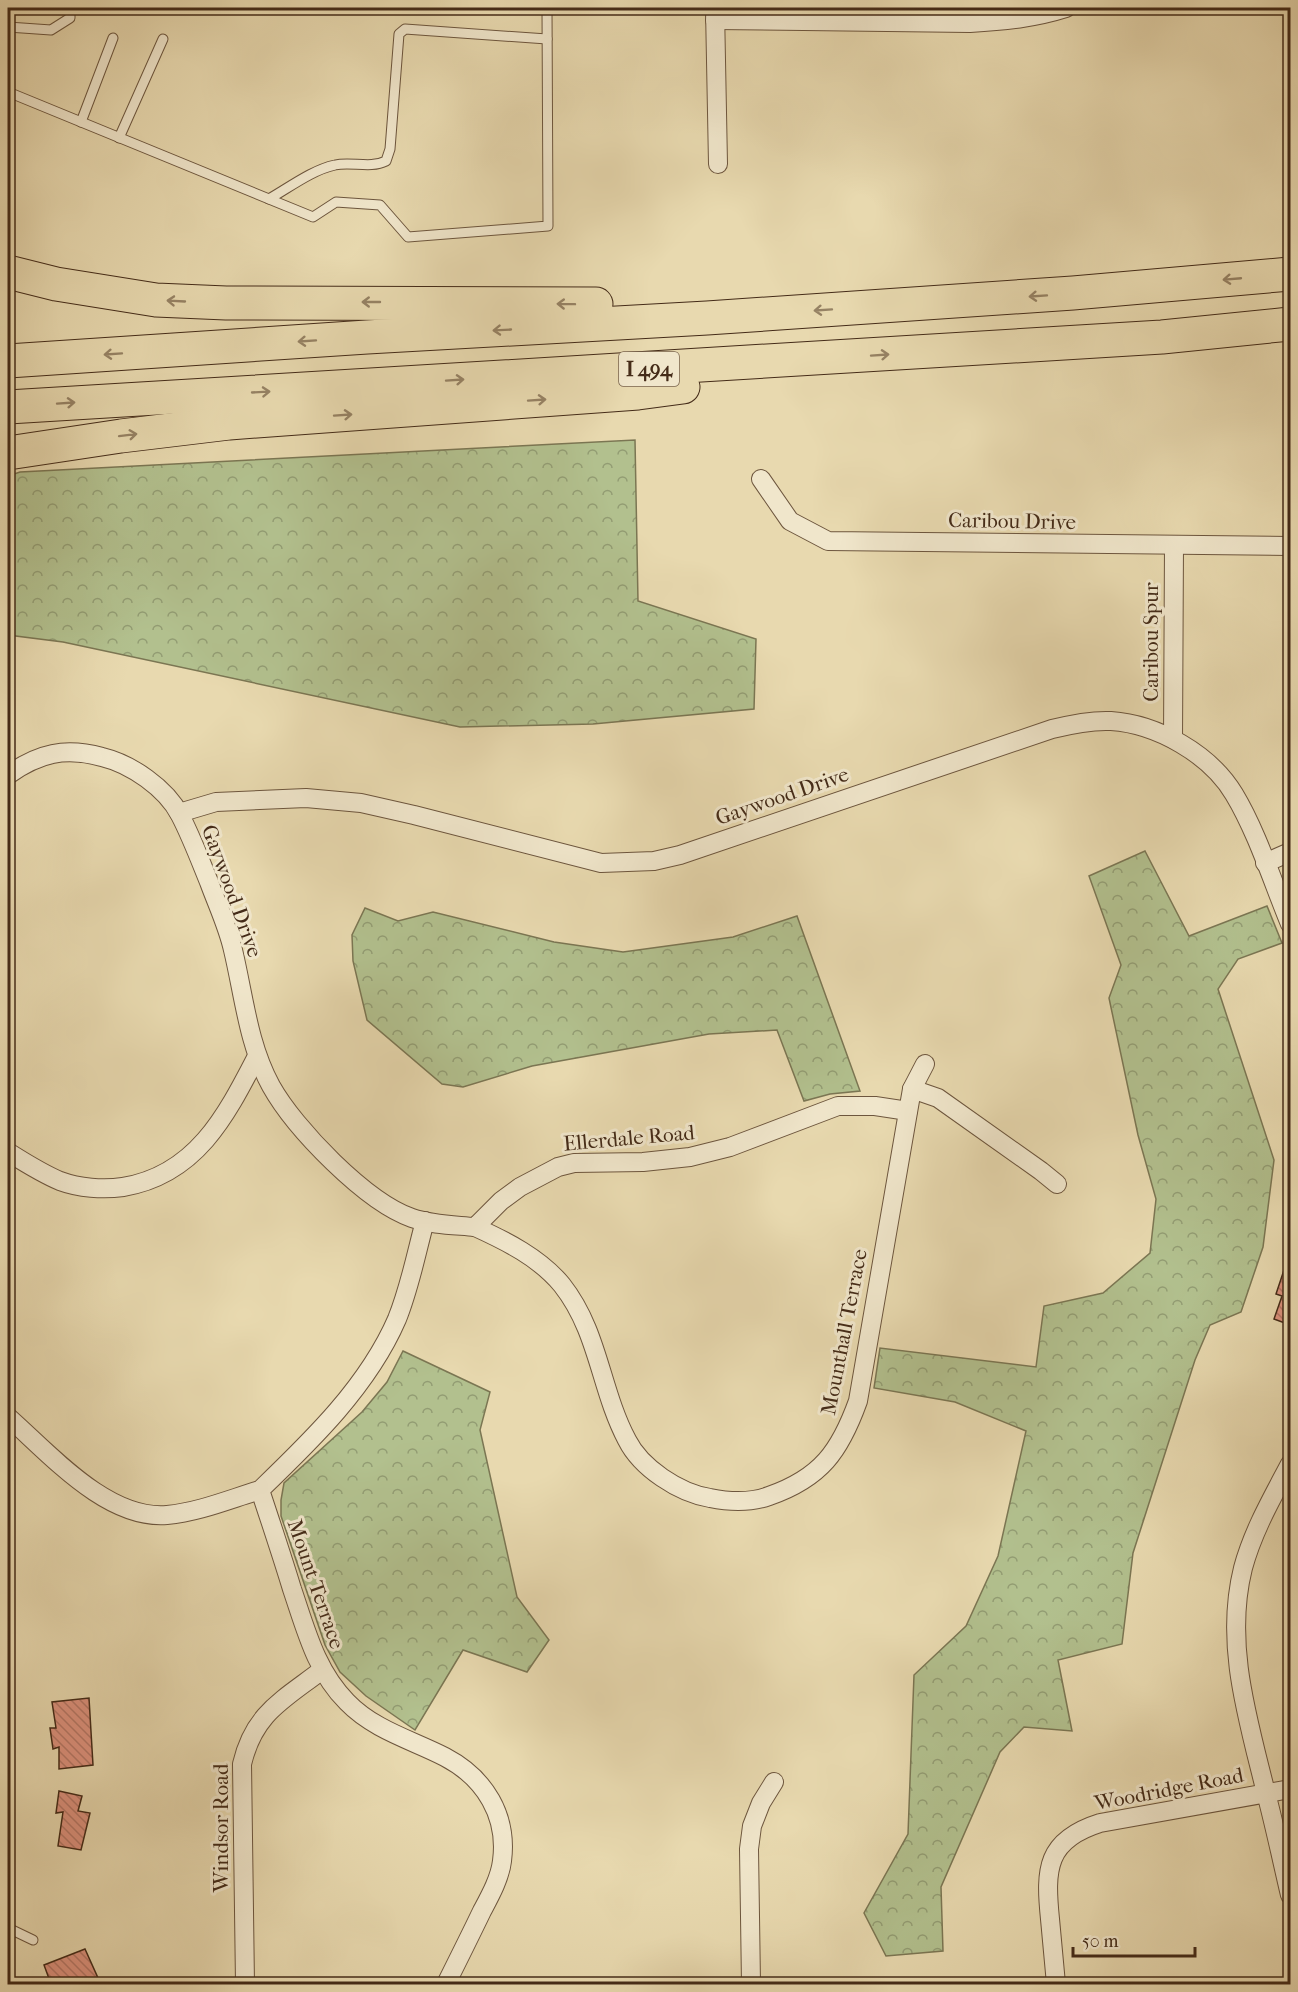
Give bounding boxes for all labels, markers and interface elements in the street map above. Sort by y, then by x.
one-way arrow [1223,274,1243,285]
one-way arrow [1029,290,1048,301]
one-way arrow [166,295,186,306]
one-way arrow [361,297,381,308]
one-way arrow [556,298,576,310]
one-way arrow [813,305,833,316]
one-way arrow [492,324,512,335]
one-way arrow [298,336,318,347]
one-way arrow [103,349,123,360]
one-way arrow [870,350,890,361]
road number: I 494 [619,352,679,386]
one-way arrow [445,375,465,386]
one-way arrow [250,386,270,397]
one-way arrow [527,394,547,405]
one-way arrow [55,397,75,408]
one-way arrow [332,409,352,420]
one-way arrow [117,429,137,440]
street label: Caribou Drive [948,508,1076,534]
street label: Caribou Spur [1139,582,1163,702]
street label: Gaywood Drive [712,762,852,830]
street label: Gaywood Drive [197,821,267,961]
street label: Ellerdale Road [562,1120,696,1156]
street label: Mounthall Terrace [816,1247,872,1417]
street label: Mount Terrace [283,1516,349,1652]
street label: Windsor Road [209,1763,233,1893]
street label: Woodridge Road [1092,1763,1246,1815]
scale bar [1073,1920,1194,1958]
text: 50 m [1082,1931,1119,1952]

